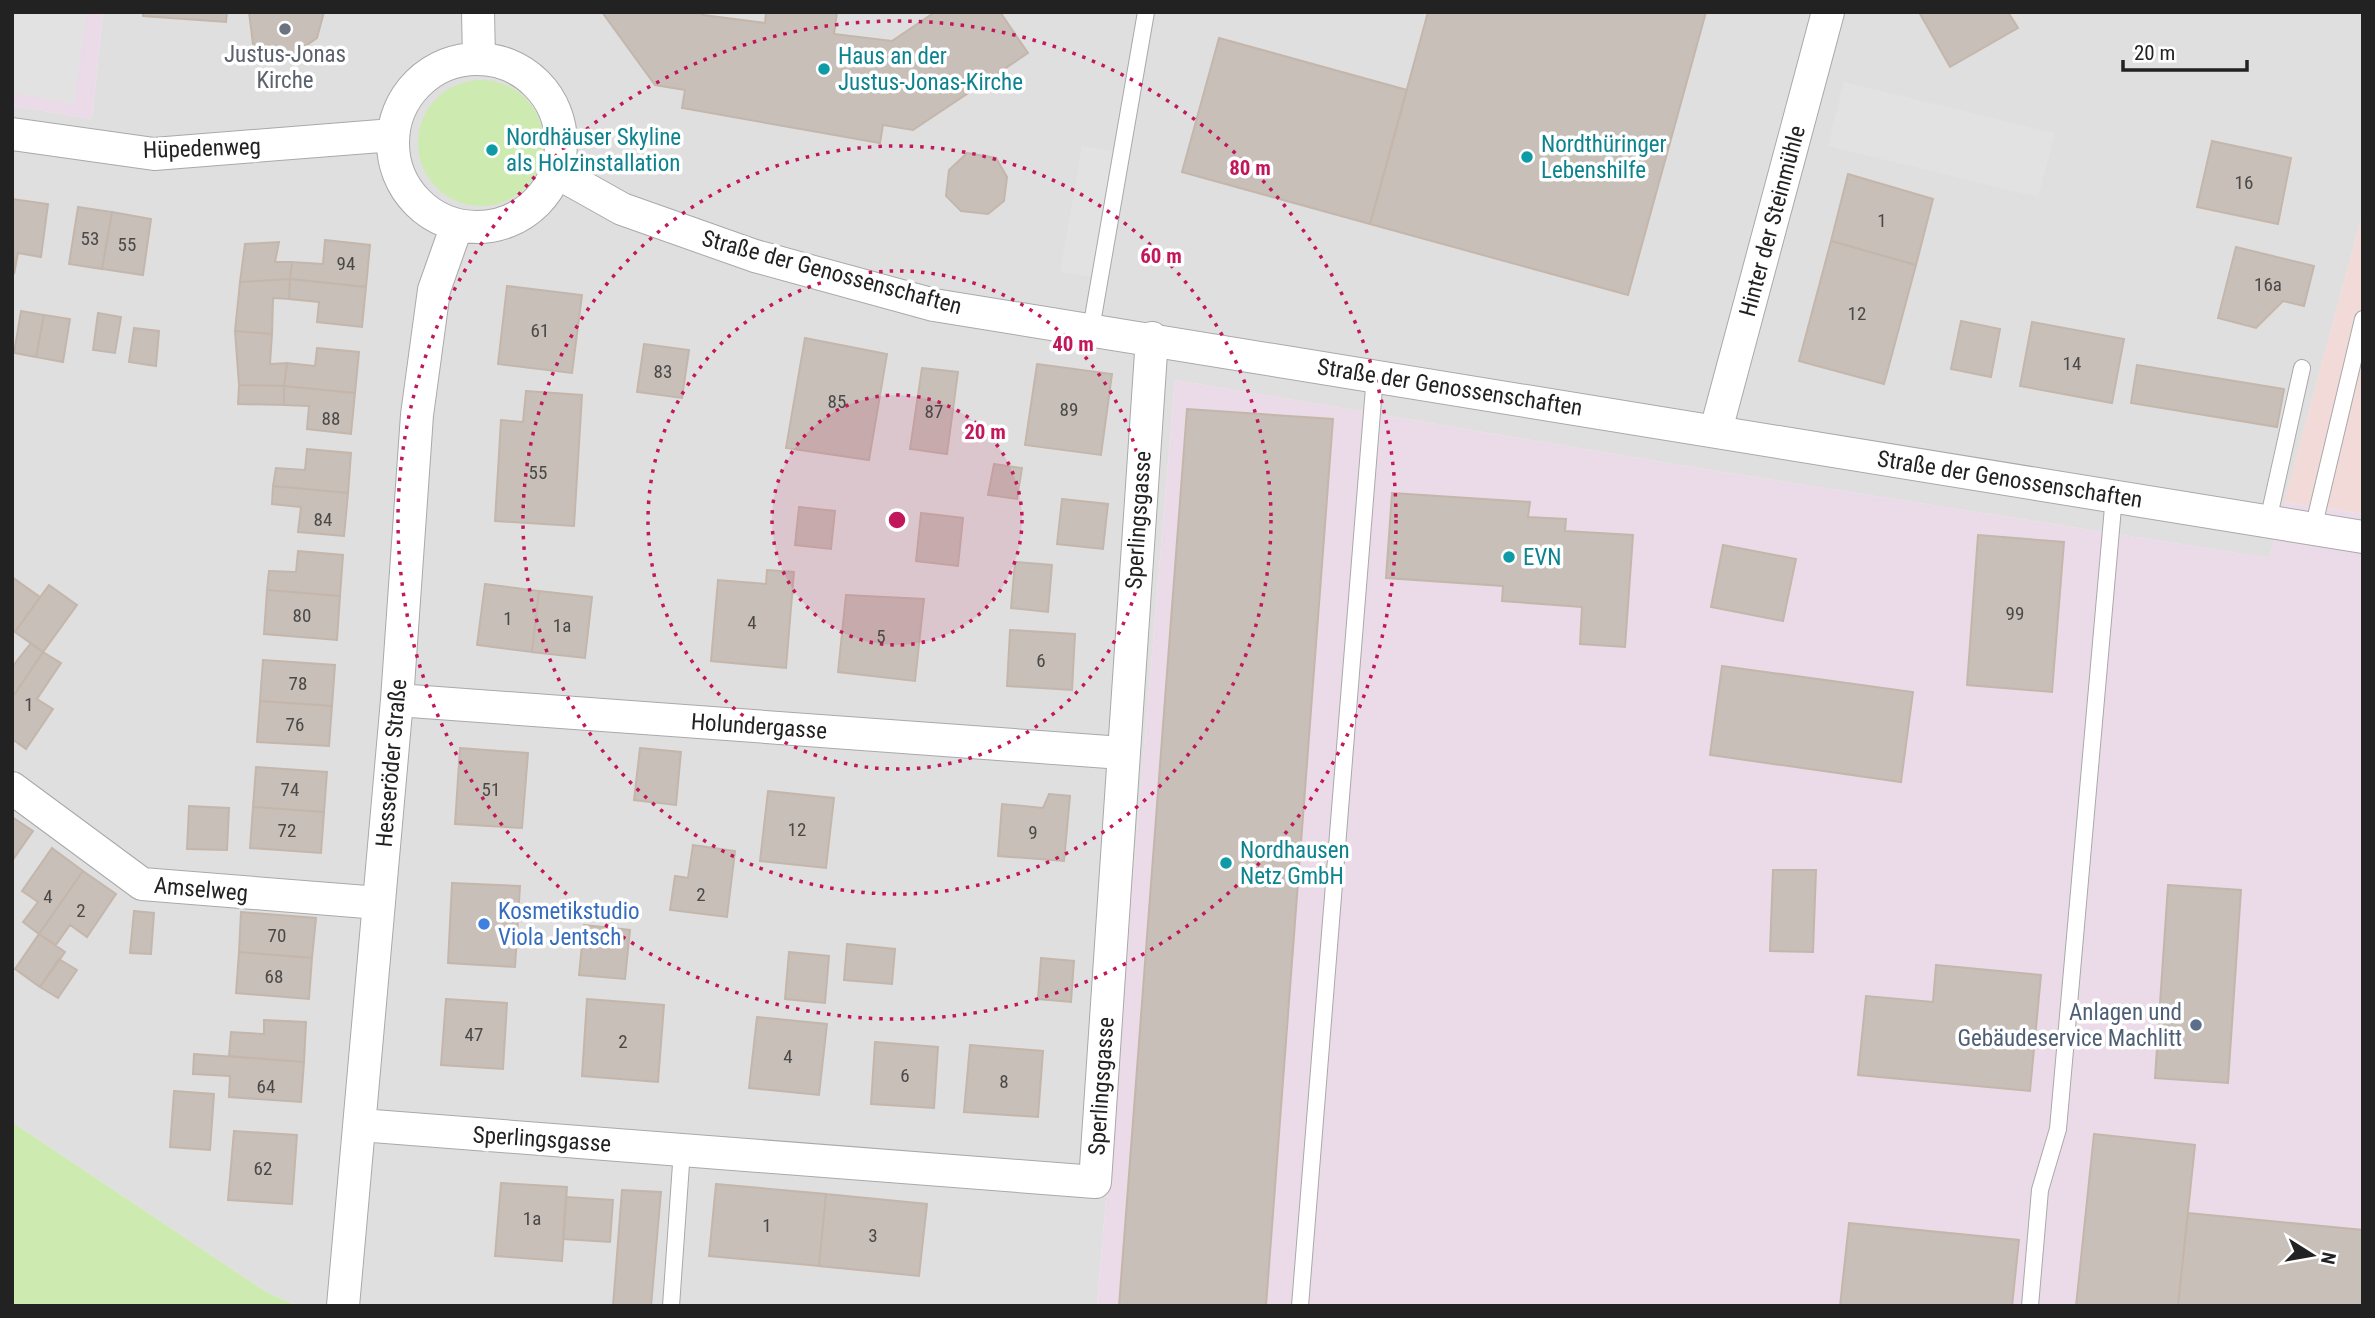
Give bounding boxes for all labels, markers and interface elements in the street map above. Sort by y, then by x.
marker: Justus-Jonas Kirche [277,21,293,37]
scale bar [2123,28,2247,72]
place label: Justus-Jonas Kirche [224,41,346,94]
text: 20 m [2134,41,2175,65]
place label: Haus an der Justus-Jonas-Kirche [838,43,1023,96]
marker: Haus an der Justus-Jonas-Kirche [816,61,832,77]
street label: Hinter der Steinmühle [1734,123,1811,320]
place label: Nordhäuser Skyline als Holzinstallation [506,124,681,177]
place label: Nordthüringer Lebenshilfe [1541,131,1667,184]
street label: Hüpedenweg [143,133,261,164]
marker: Nordhäuser Skyline als Holzinstallation [484,142,500,158]
marker: Nordthüringer Lebenshilfe [1519,149,1535,165]
text: 80 m [1229,156,1271,180]
house number: 16 [2235,171,2253,194]
house number: 1 [1877,209,1887,232]
street label: Straße der Genossenschaften [699,225,965,320]
house number: 53 [81,227,99,250]
house number: 55 [118,233,136,256]
text: 60 m [1140,244,1182,268]
house number: 94 [337,252,355,275]
house number: 16a [2254,273,2282,296]
house number: 12 [1848,302,1866,325]
house number: 61 [531,319,549,342]
text: 40 m [1052,332,1094,356]
house number: 14 [2063,352,2081,375]
street label: Straße der Genossenschaften [1315,353,1584,422]
house number: 83 [654,360,672,383]
house number: 85 [828,390,846,413]
house number: 89 [1060,398,1078,421]
house number: 87 [925,400,943,423]
house number: 88 [322,407,340,430]
text: 20 m [964,420,1006,444]
street label: Straße der Genossenschaften [1875,445,2144,514]
street label: Sperlingsgasse [1120,450,1157,590]
house number: 55 [529,461,547,484]
house number: 84 [314,508,332,531]
centre of rings [885,508,909,532]
place label: EVN [1523,544,1562,571]
marker: EVN [1501,549,1517,565]
house number: 99 [2006,602,2024,625]
house number: 80 [293,604,311,627]
house number: 1 [503,607,513,630]
house number: 4 [747,611,757,634]
house number: 1a [553,614,571,637]
house number: 5 [876,625,886,648]
house number: 6 [1036,649,1046,672]
house number: 78 [289,672,307,695]
street label: Hesseröder Straße [371,678,412,848]
house number: 1 [24,693,34,716]
street label: Holundergasse [690,708,828,745]
house number: 76 [286,713,304,736]
house number: 74 [281,778,299,801]
house number: 51 [482,778,500,801]
house number: 12 [788,818,806,841]
house number: 72 [278,819,296,842]
house number: 9 [1028,821,1038,844]
place label: Nordhausen Netz GmbH [1240,837,1350,890]
marker: Nordhausen Netz GmbH [1218,855,1234,871]
street label: Amselweg [153,872,249,907]
house number: 2 [696,883,706,906]
house number: 4 [43,885,53,908]
place label: Kosmetikstudio Viola Jentsch [498,898,639,951]
house number: 2 [76,899,86,922]
marker: Kosmetikstudio Viola Jentsch [476,916,492,932]
house number: 70 [268,924,286,947]
house number: 68 [265,965,283,988]
place label: Anlagen und Gebäudeservice Machlitt [1957,999,2182,1052]
street label: Sperlingsgasse [1083,1016,1120,1156]
marker: Anlagen und Gebäudeservice Machlitt [2188,1017,2204,1033]
house number: 47 [465,1023,483,1046]
house number: 2 [618,1030,628,1053]
house number: 4 [783,1045,793,1068]
house number: 6 [900,1064,910,1087]
house number: 8 [999,1070,1009,1093]
house number: 64 [257,1075,275,1098]
street label: Sperlingsgasse [472,1121,612,1158]
house number: 62 [254,1157,272,1180]
house number: 1a [523,1207,541,1230]
house number: 1 [762,1214,772,1237]
north arrow [2277,1220,2347,1290]
house number: 3 [868,1224,878,1247]
text: N [2316,1250,2341,1266]

